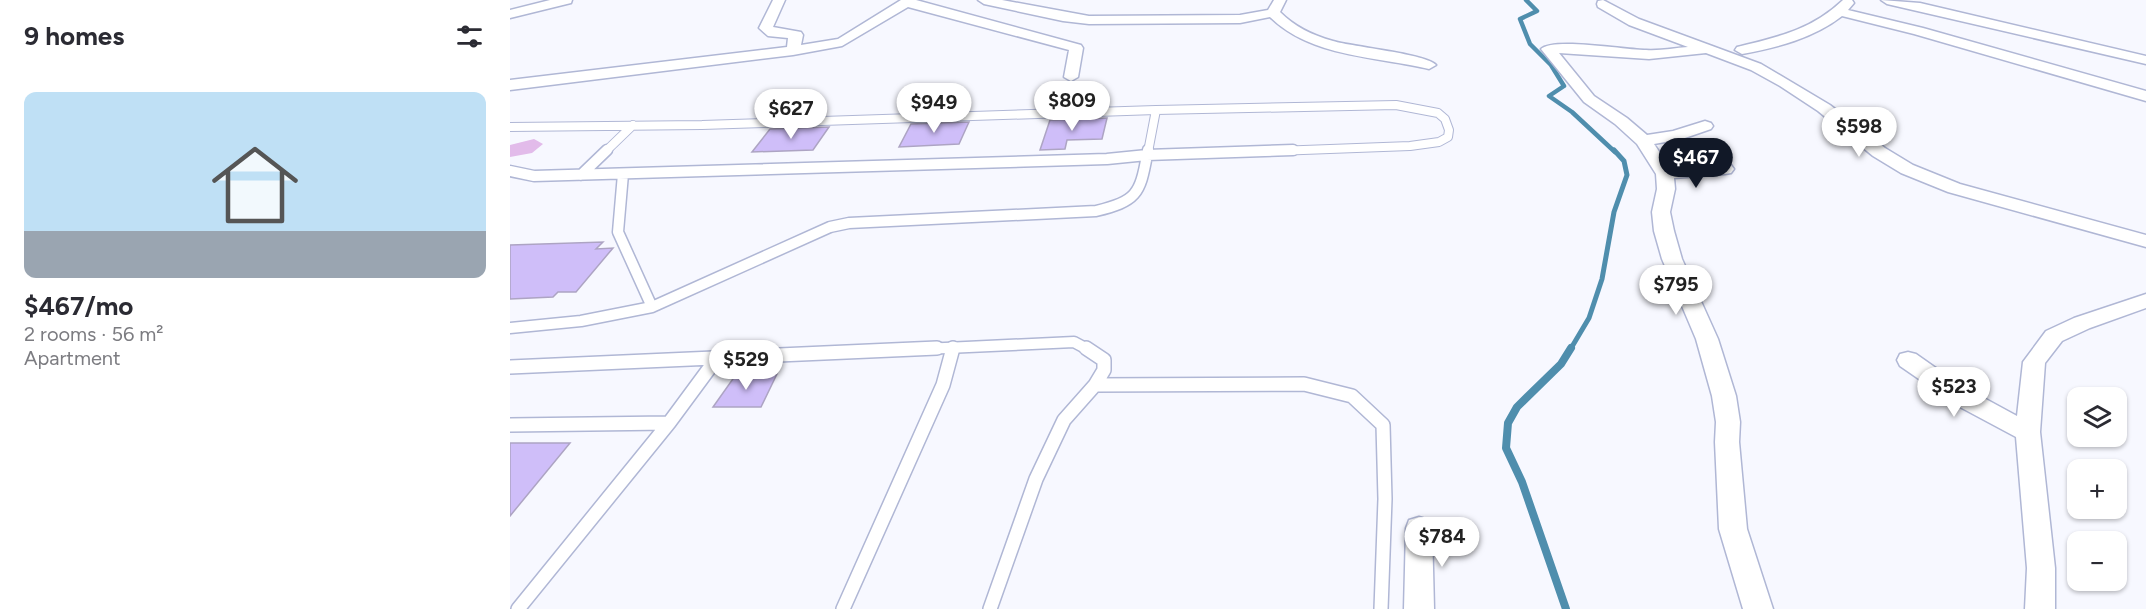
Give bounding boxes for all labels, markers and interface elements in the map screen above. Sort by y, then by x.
text: 9 homes [24,20,124,52]
icon: filters [453,20,486,53]
pin: $809 [1036,81,1108,132]
pin: $949 [898,83,970,134]
text: $809 [1048,88,1096,112]
pin: $627 [755,89,827,140]
text: $949 [911,90,957,114]
text: $627 [768,96,814,120]
pin: $598 [1823,107,1895,158]
text: $598 [1836,114,1882,138]
icon: home [201,131,309,239]
pin: $467 [1660,138,1732,189]
text: $467 [1673,145,1719,169]
pin: $795 [1640,265,1712,316]
text: $795 [1653,272,1699,296]
text: $467/mo [24,290,133,322]
text: 2 rooms · 56 m² [24,322,163,346]
pin: $529 [710,340,782,391]
text: Apartment [24,346,121,370]
text: $529 [723,347,769,371]
pin: $523 [1918,367,1990,418]
text: $523 [1931,374,1977,398]
map controls [2067,387,2127,591]
button: layers [2067,387,2127,447]
button: + [2067,459,2127,519]
pin: $784 [1406,517,1478,568]
text: $784 [1418,524,1466,548]
button: − [2067,531,2127,591]

